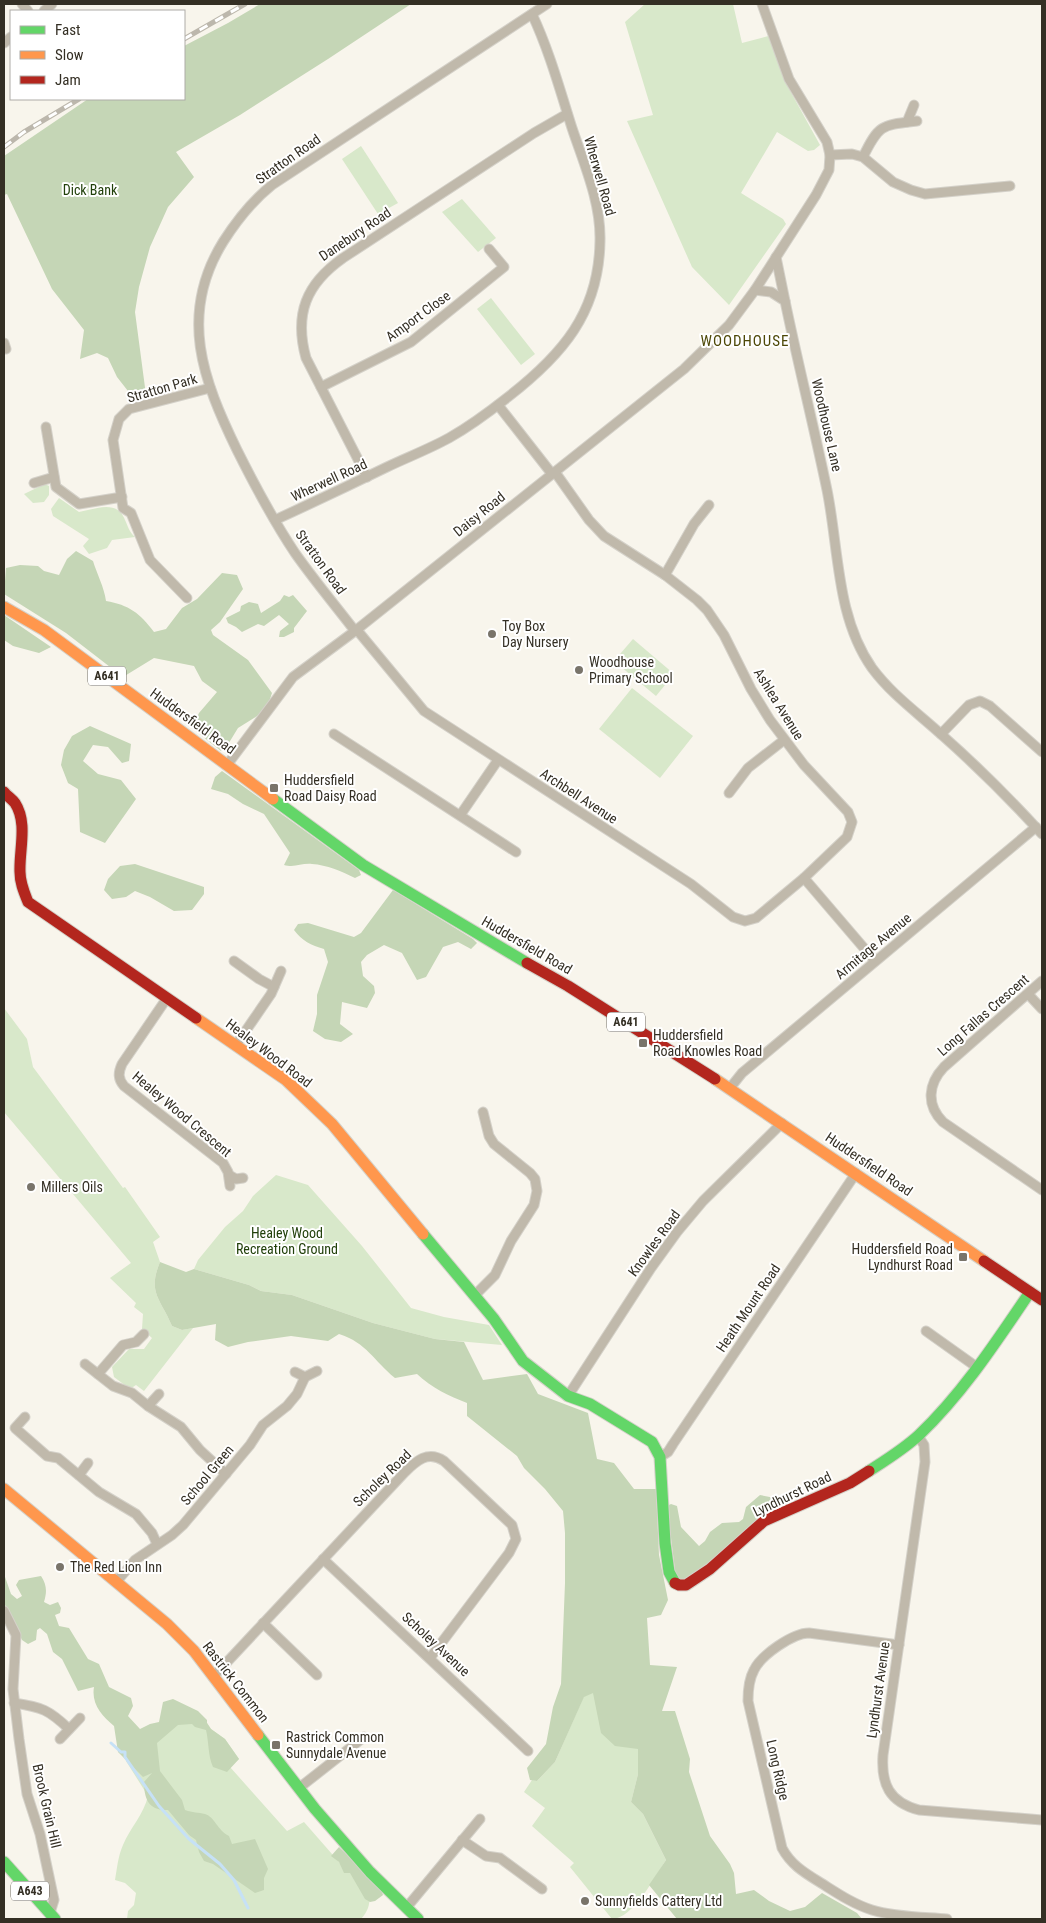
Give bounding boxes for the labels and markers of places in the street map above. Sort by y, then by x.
place label: Toy Box Day Nursery [502,618,569,650]
marker: Toy Box Day Nursery [486,628,498,640]
place label: Woodhouse Primary School [589,654,673,686]
marker: Woodhouse Primary School [573,664,585,676]
place label: Huddersfield Road Daisy Road [284,772,377,804]
marker: Huddersfield Road Daisy Road [268,782,280,794]
place label: Huddersfield Road Knowles Road [653,1027,762,1059]
marker: Huddersfield Road Knowles Road [637,1037,649,1049]
place label: Millers Oils [41,1179,103,1195]
marker: Millers Oils [25,1181,37,1193]
place label: Huddersfield Road Lyndhurst Road [852,1241,953,1273]
marker: Huddersfield Road Lyndhurst Road [957,1251,969,1263]
place label: The Red Lion Inn [70,1559,162,1575]
marker: The Red Lion Inn [54,1561,66,1573]
place label: Rastrick Common Sunnydale Avenue [286,1729,387,1761]
marker: Rastrick Common Sunnydale Avenue [270,1739,282,1751]
place label: Sunnyfields Cattery Ltd [595,1893,722,1909]
marker: Sunnyfields Cattery Ltd [579,1895,591,1907]

